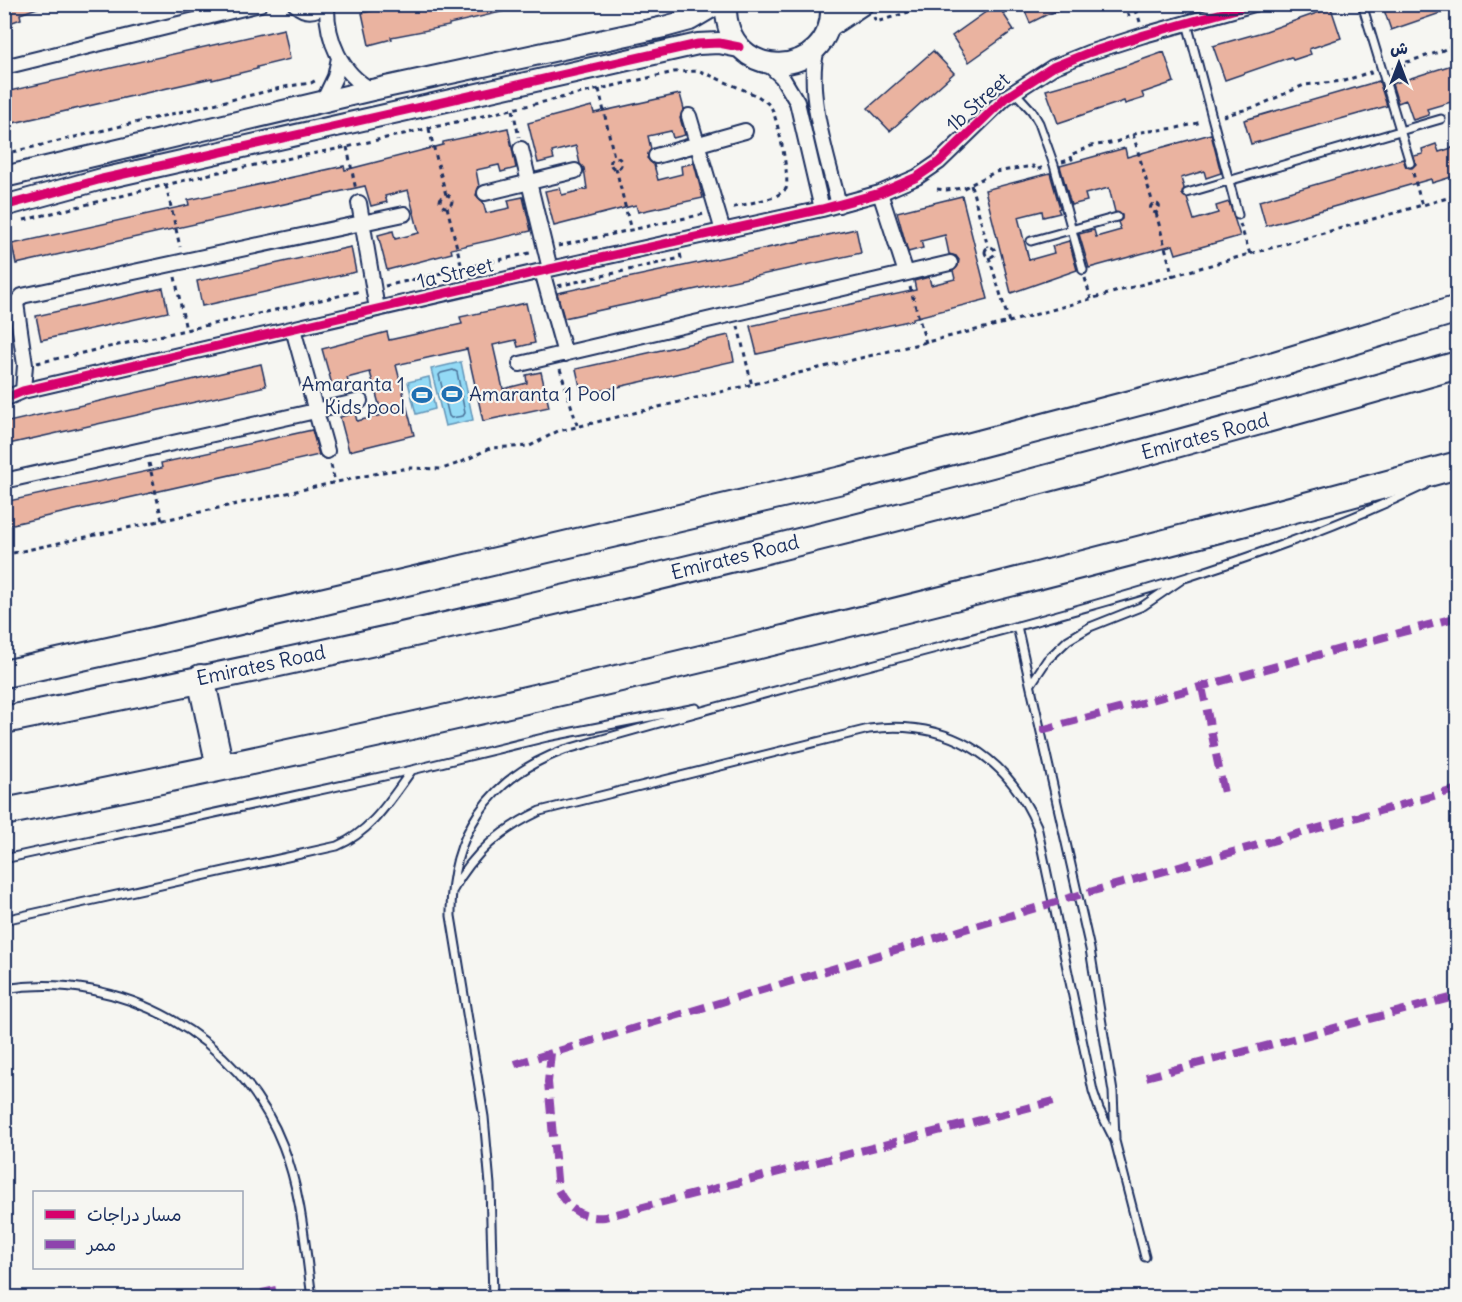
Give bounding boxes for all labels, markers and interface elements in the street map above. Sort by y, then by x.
north arrow [1369,33,1429,93]
text: ش [1390,38,1408,58]
street label: 1b Street [941,66,1015,137]
street label: 1a Street [414,252,496,293]
place label: Amaranta 1 Kids pool [302,371,405,419]
place label: Amaranta 1 Pool [469,381,616,406]
sports icon: Amaranta 1 Pool [440,382,464,406]
sports icon: Amaranta 1 Kids pool [410,383,434,407]
street label: Emirates Road [1138,406,1272,465]
street label: Emirates Road [668,528,802,585]
street label: Emirates Road [194,639,328,690]
legend [33,1191,243,1269]
text: مسار دراجات [87,1203,182,1226]
text: ممر [85,1233,116,1256]

